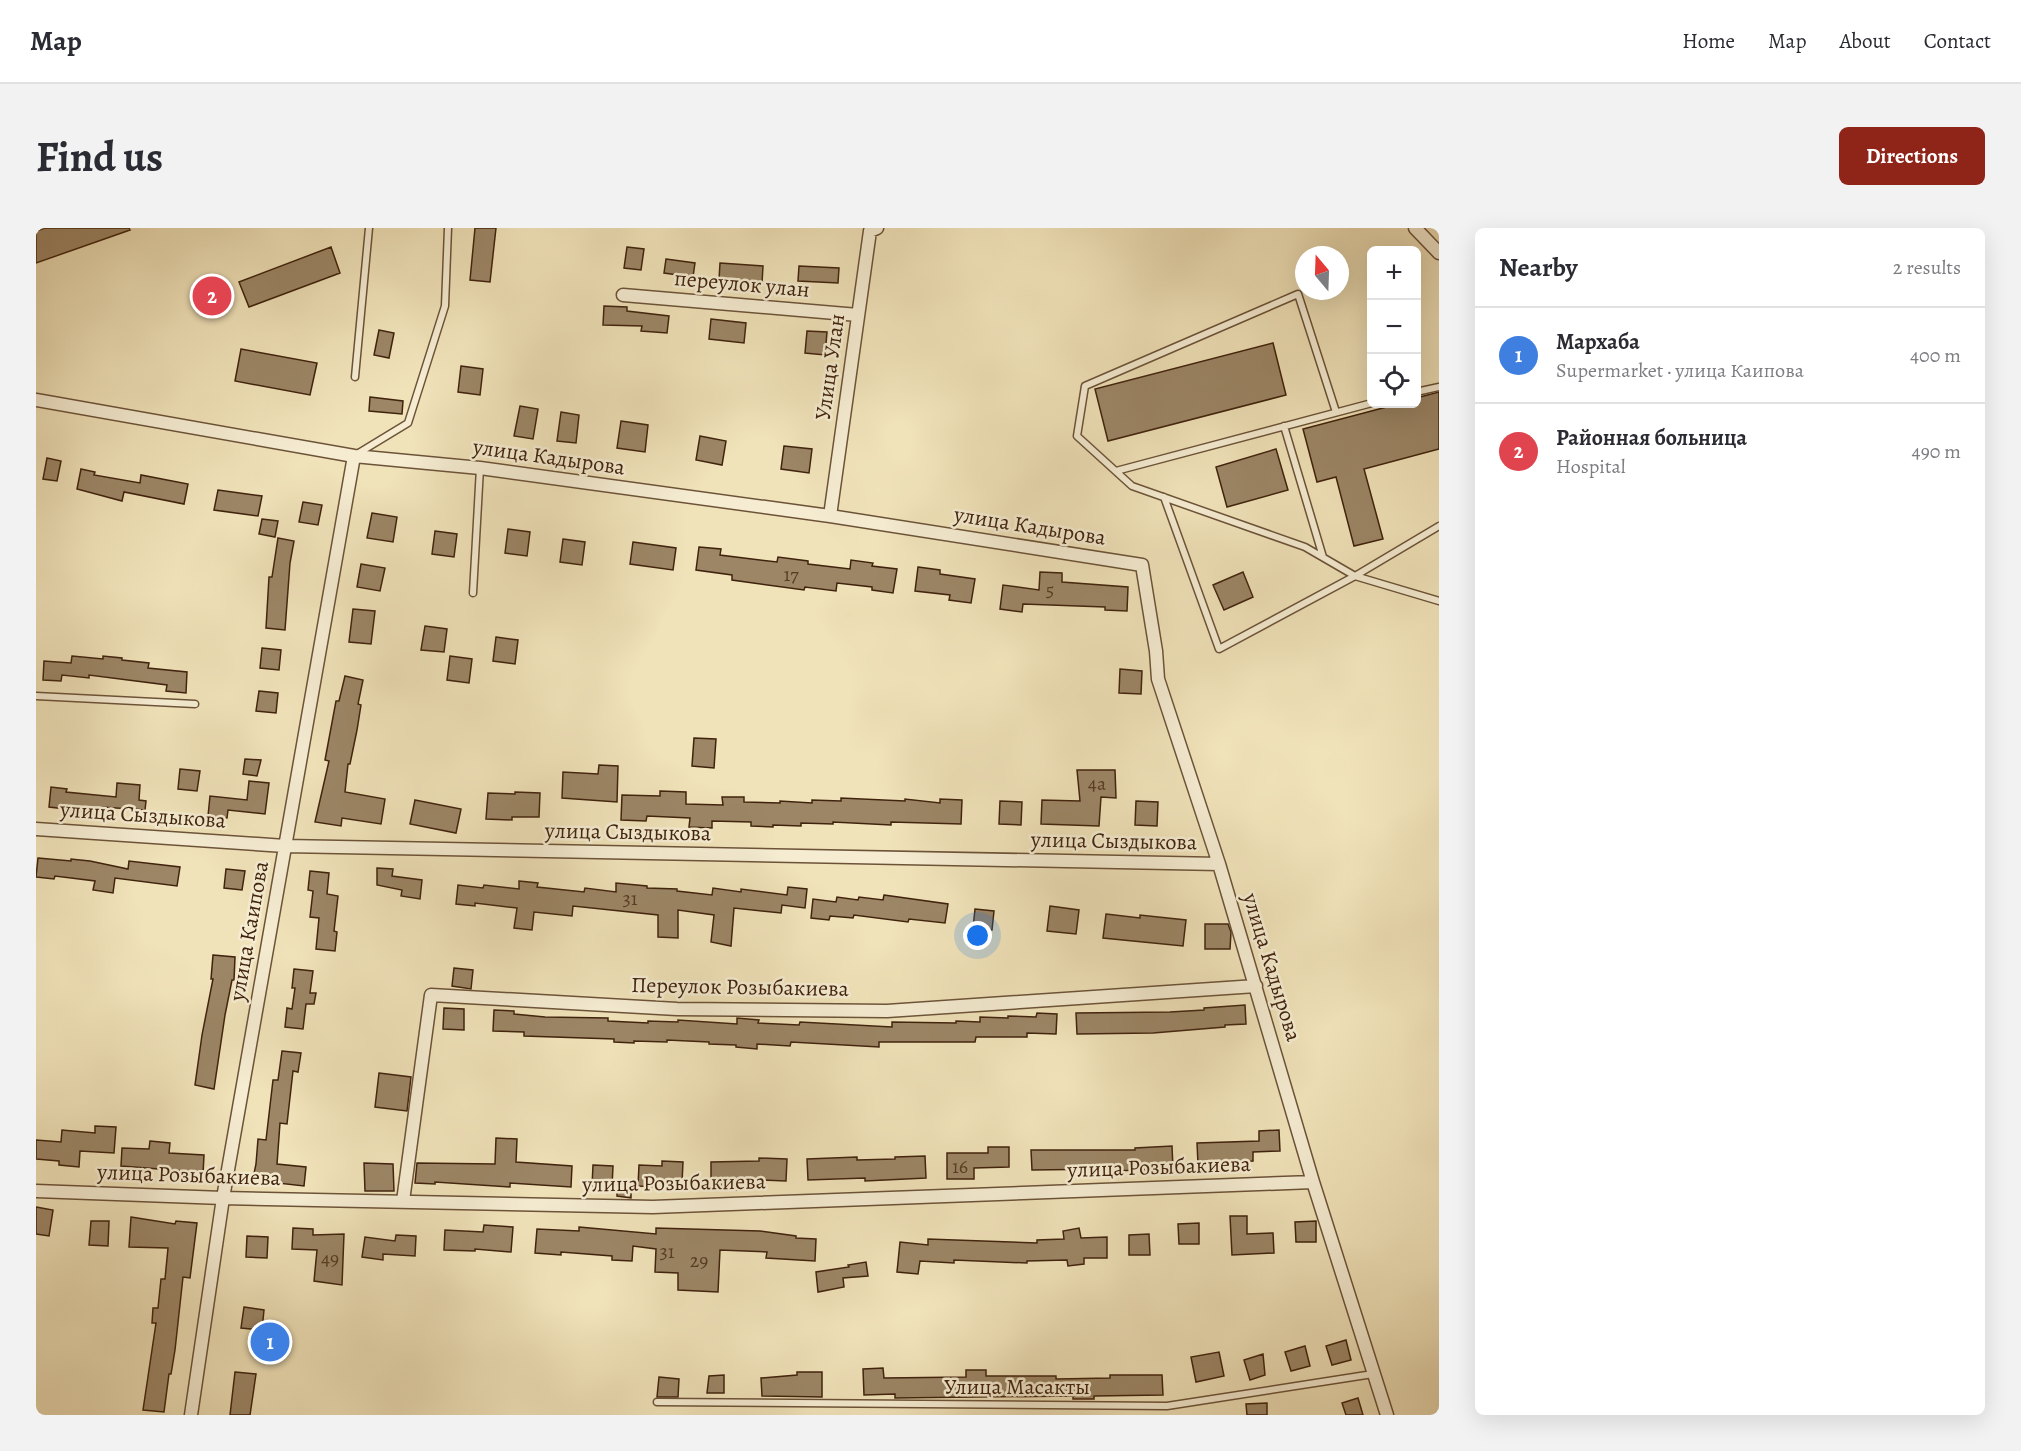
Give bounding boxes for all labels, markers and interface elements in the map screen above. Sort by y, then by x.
text: Map [30,22,82,60]
text: Home [1682,27,1735,55]
text: Map [1768,27,1806,55]
text: About [1839,27,1891,55]
text: Contact [1924,27,1991,55]
button: Directions [1839,127,1985,185]
text: Find us [36,128,163,185]
north arrow [1295,246,1349,300]
map controls [1367,246,1421,408]
button: + [1367,246,1421,300]
text: Nearby [1499,250,1578,285]
text: 2 results [1893,254,1961,281]
street label: переулок улан [673,263,811,305]
pin: 2 [192,274,231,318]
button: − [1367,300,1421,354]
street label: Улица Улан [808,312,852,422]
text: Мархаба [1556,327,1640,357]
text: 1 [1515,342,1522,369]
text: 400 m [1910,342,1961,369]
button: locate [1367,354,1421,408]
text: Supermarket · улица Каипова [1556,357,1804,384]
text: Районная больница [1556,423,1747,453]
street label: улица Кадырова [470,431,628,483]
text: 2 [1514,438,1523,465]
text: 490 m [1912,438,1961,465]
text: Hospital [1556,453,1626,480]
street label: улица Кадырова [951,499,1109,553]
house number: 17 [783,561,799,588]
house number: 5 [1046,576,1054,603]
house number: 4а [1088,770,1107,797]
street label: улица Сыздыкова [58,794,228,836]
street label: улица Сыздыкова [544,816,712,848]
street label: улица Сыздыкова [1030,825,1198,857]
street label: улица Каипова [222,858,276,1004]
house number: 31 [622,885,638,912]
street label: улица Кадырова [1235,888,1309,1045]
your location [963,921,992,950]
street label: Переулок Розыбакиева [631,970,850,1004]
street label: улица Розыбакиева [1066,1149,1252,1185]
house number: 16 [952,1153,968,1180]
street label: улица Розыбакиева [96,1157,282,1193]
street label: улица Розыбакиева [581,1166,767,1200]
house number: 31 [659,1238,675,1265]
house number: 49 [321,1245,339,1272]
house number: 29 [690,1247,708,1274]
pin: 1 [250,1320,290,1364]
street label: Улица Масакты [944,1372,1090,1402]

